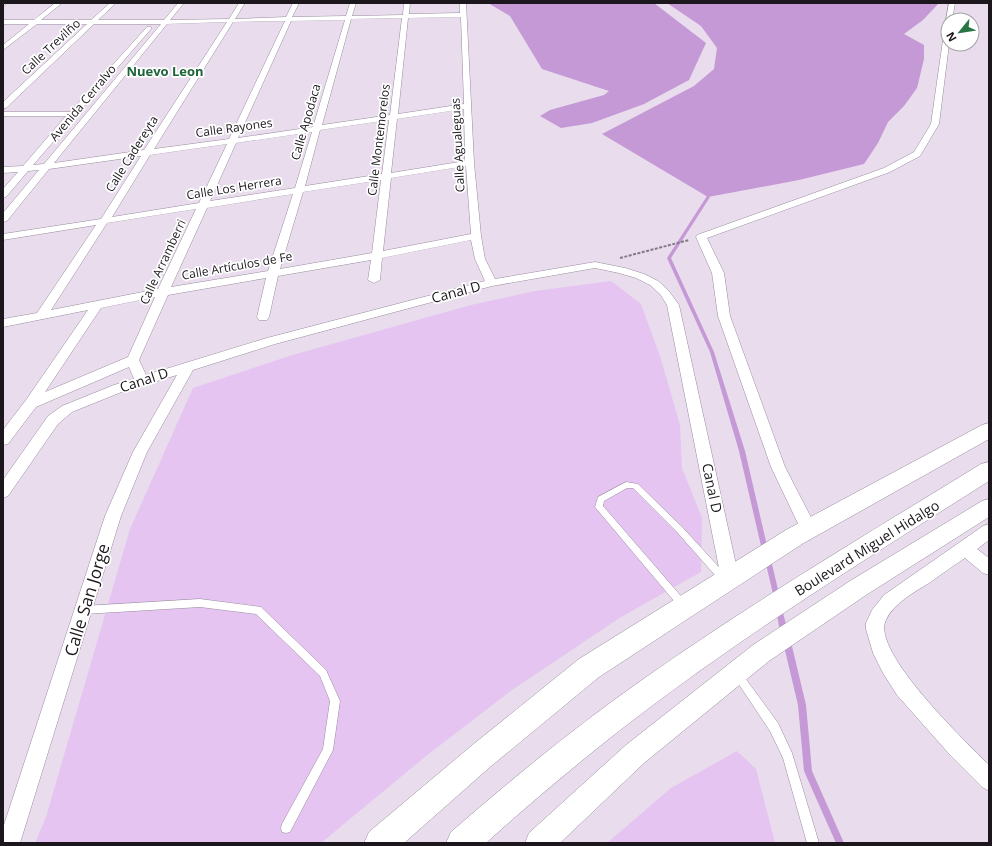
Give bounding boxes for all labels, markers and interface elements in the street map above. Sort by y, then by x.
north arrow [940,12,980,52]
street label: Calle Trevilño [17,15,84,78]
text: N [942,30,960,45]
street label: Avenida Cerralvo [46,61,120,144]
district label: Nuevo Leon [126,62,204,80]
street label: Calle Apodaca [286,82,325,162]
street label: Calle Montemorelos [363,83,394,197]
street label: Calle Agualeguas [447,97,468,193]
street label: Calle Cadereyta [101,112,162,195]
street label: Calle Rayones [194,114,274,141]
street label: Calle Los Herrera [185,172,283,203]
street label: Calle Arramberri [135,216,190,307]
street label: Calle Artículos de Fe [180,247,294,284]
street label: Canal D [429,276,483,307]
street label: Canal D [117,363,171,396]
street label: Canal D [698,461,727,514]
street label: Boulevard Miguel Hidalgo [791,495,943,600]
street label: Calle San Jorge [58,541,115,659]

